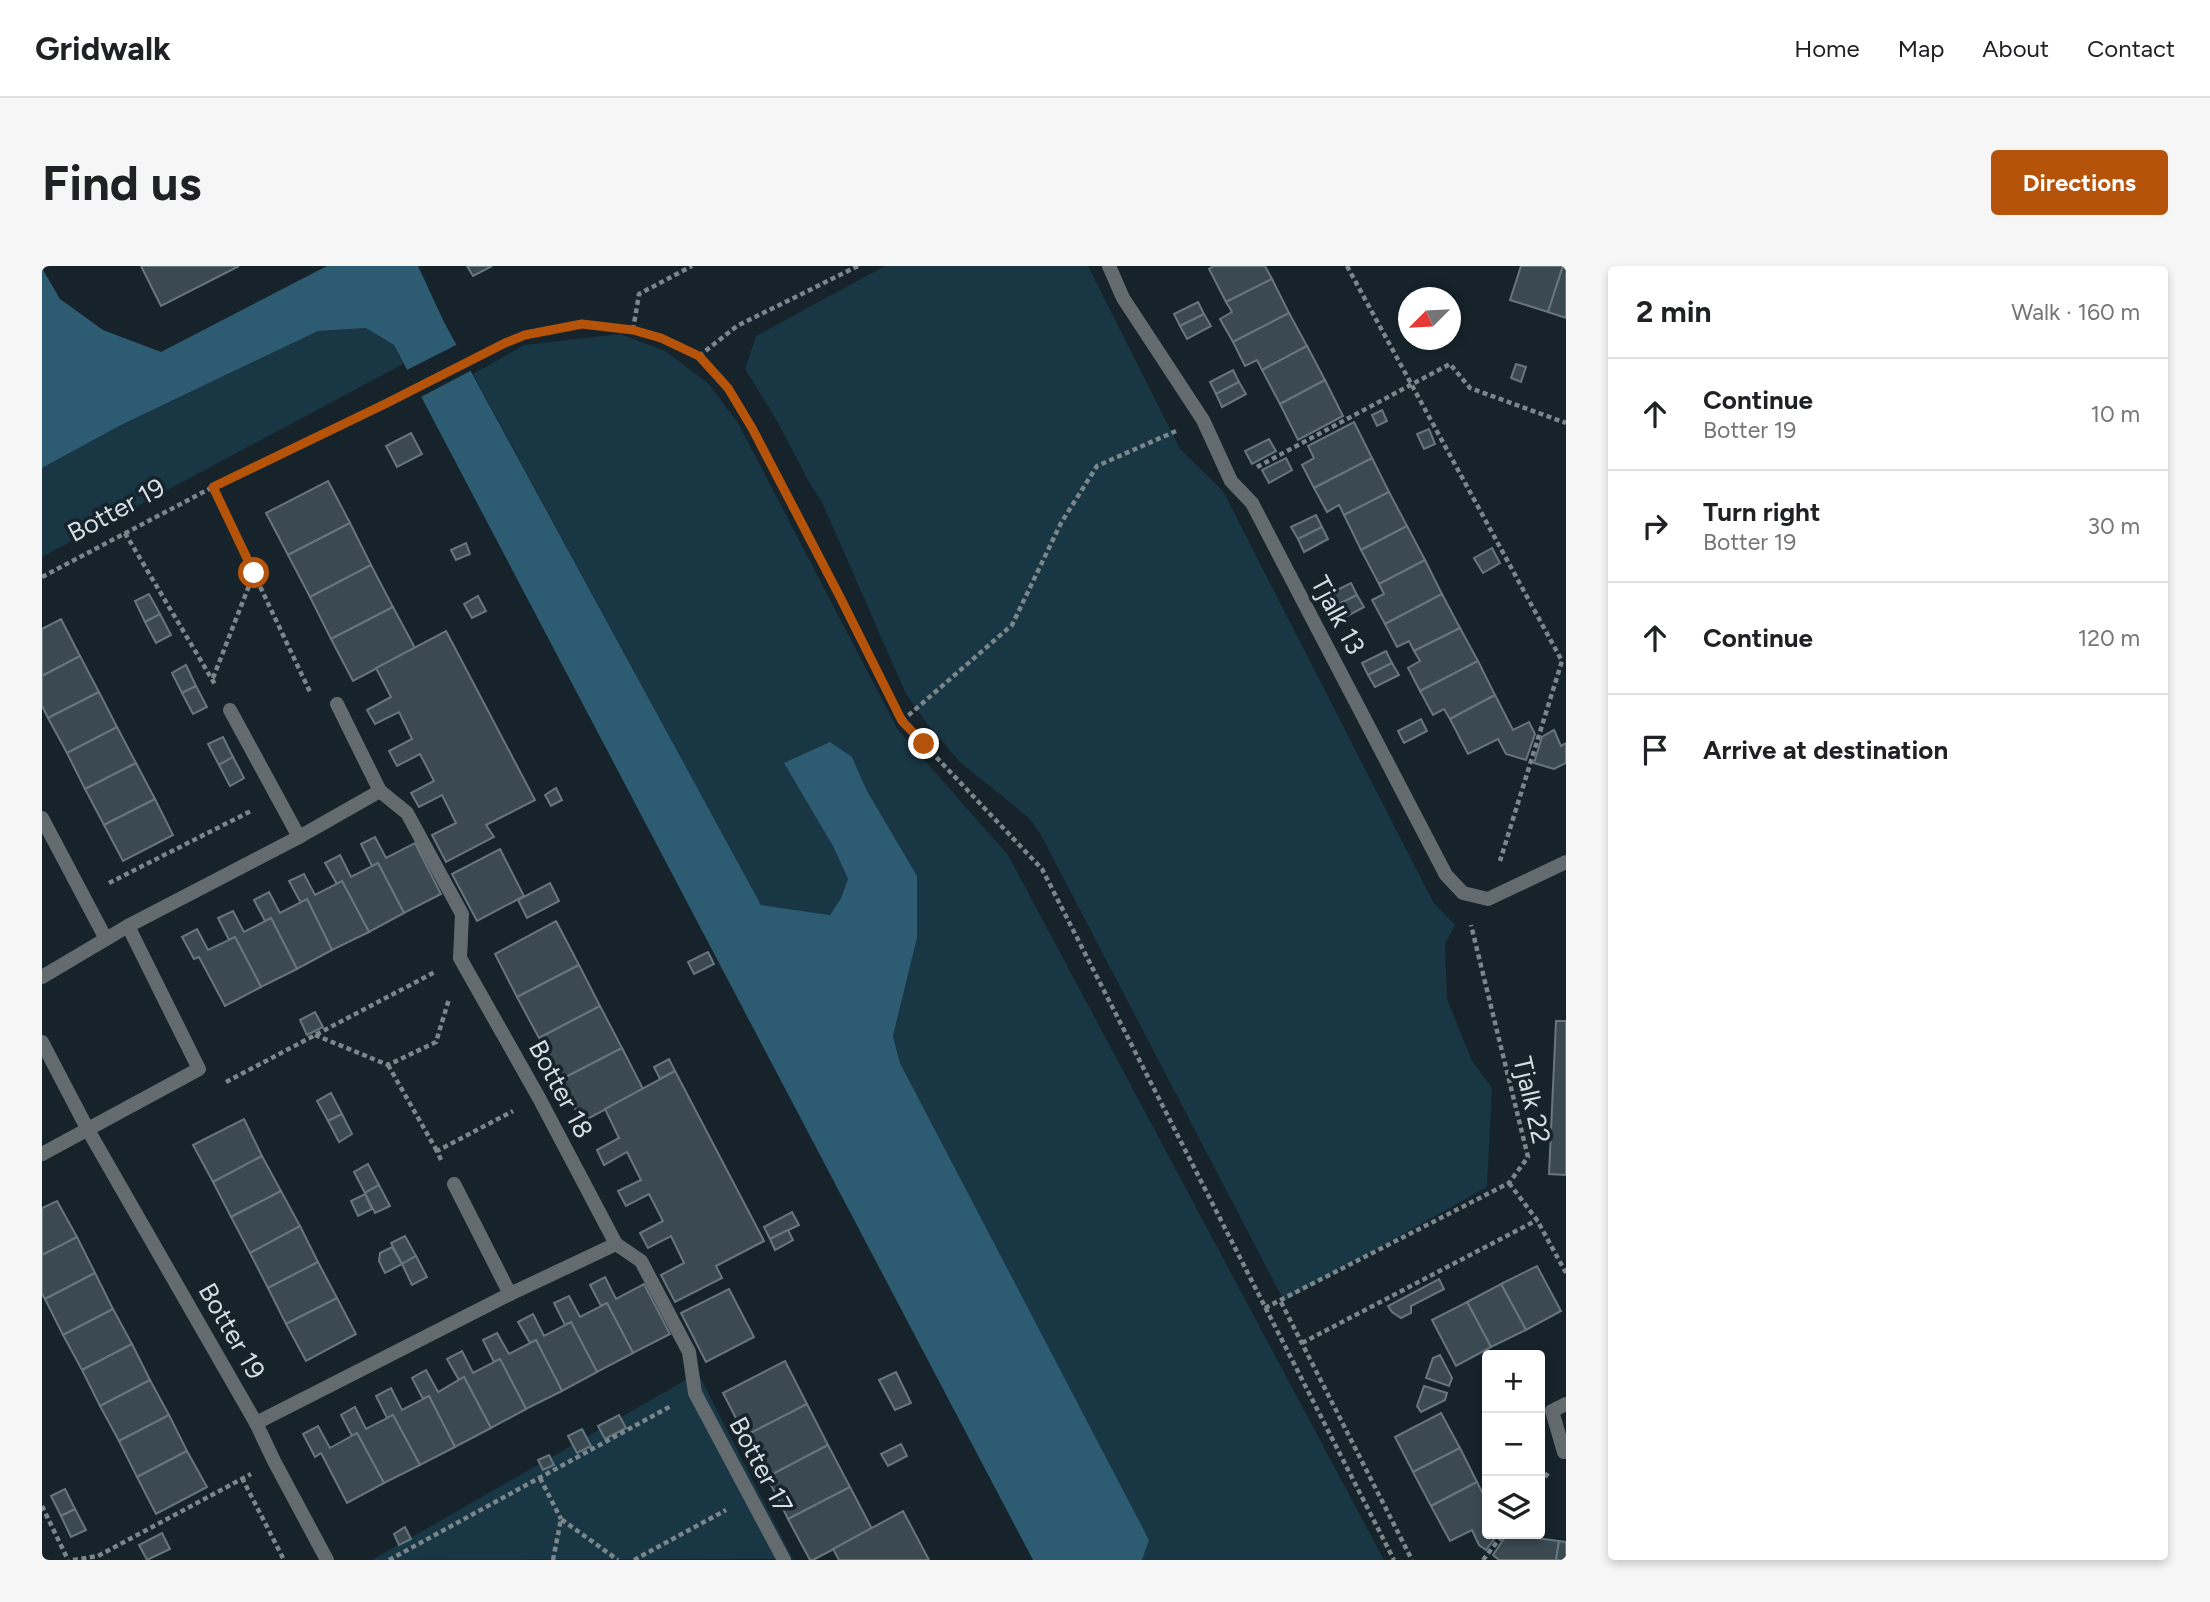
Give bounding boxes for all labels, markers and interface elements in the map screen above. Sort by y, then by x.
text: Gridwalk [35,29,171,68]
text: Home [1794,34,1860,63]
text: Map [1898,34,1944,63]
text: About [1982,34,2049,63]
text: Contact [2087,34,2175,63]
button: Directions [1991,150,2168,215]
text: Find us [42,153,201,212]
north arrow [1398,287,1461,350]
text: 2 min [1636,293,1712,330]
text: Walk · 160 m [2011,298,2140,326]
text: Continue [1703,384,1813,416]
icon: ahead [1636,395,1674,433]
text: 10 m [2091,400,2140,428]
text: Botter 19 [1703,416,1796,444]
street label: Botter 19 [62,471,170,549]
text: Turn right [1703,496,1820,528]
icon: right [1636,507,1674,545]
text: 30 m [2087,512,2140,540]
text: Botter 19 [1703,528,1796,556]
route start [238,557,269,588]
street label: Tjalk 13 [1304,570,1372,660]
icon: ahead [1636,619,1674,657]
text: Continue [1703,622,1813,654]
text: 120 m [2078,624,2140,652]
route end [908,728,939,759]
icon: arrive [1636,731,1674,769]
text: Arrive at destination [1703,734,1948,766]
street label: Botter 18 [522,1034,600,1144]
street label: Tjalk 22 [1506,1053,1558,1147]
street label: Botter 19 [192,1277,272,1385]
map controls [1482,1350,1545,1539]
button: + [1482,1350,1545,1413]
street label: Botter 17 [722,1411,800,1519]
button: − [1482,1413,1545,1476]
button: layers [1482,1476,1545,1539]

